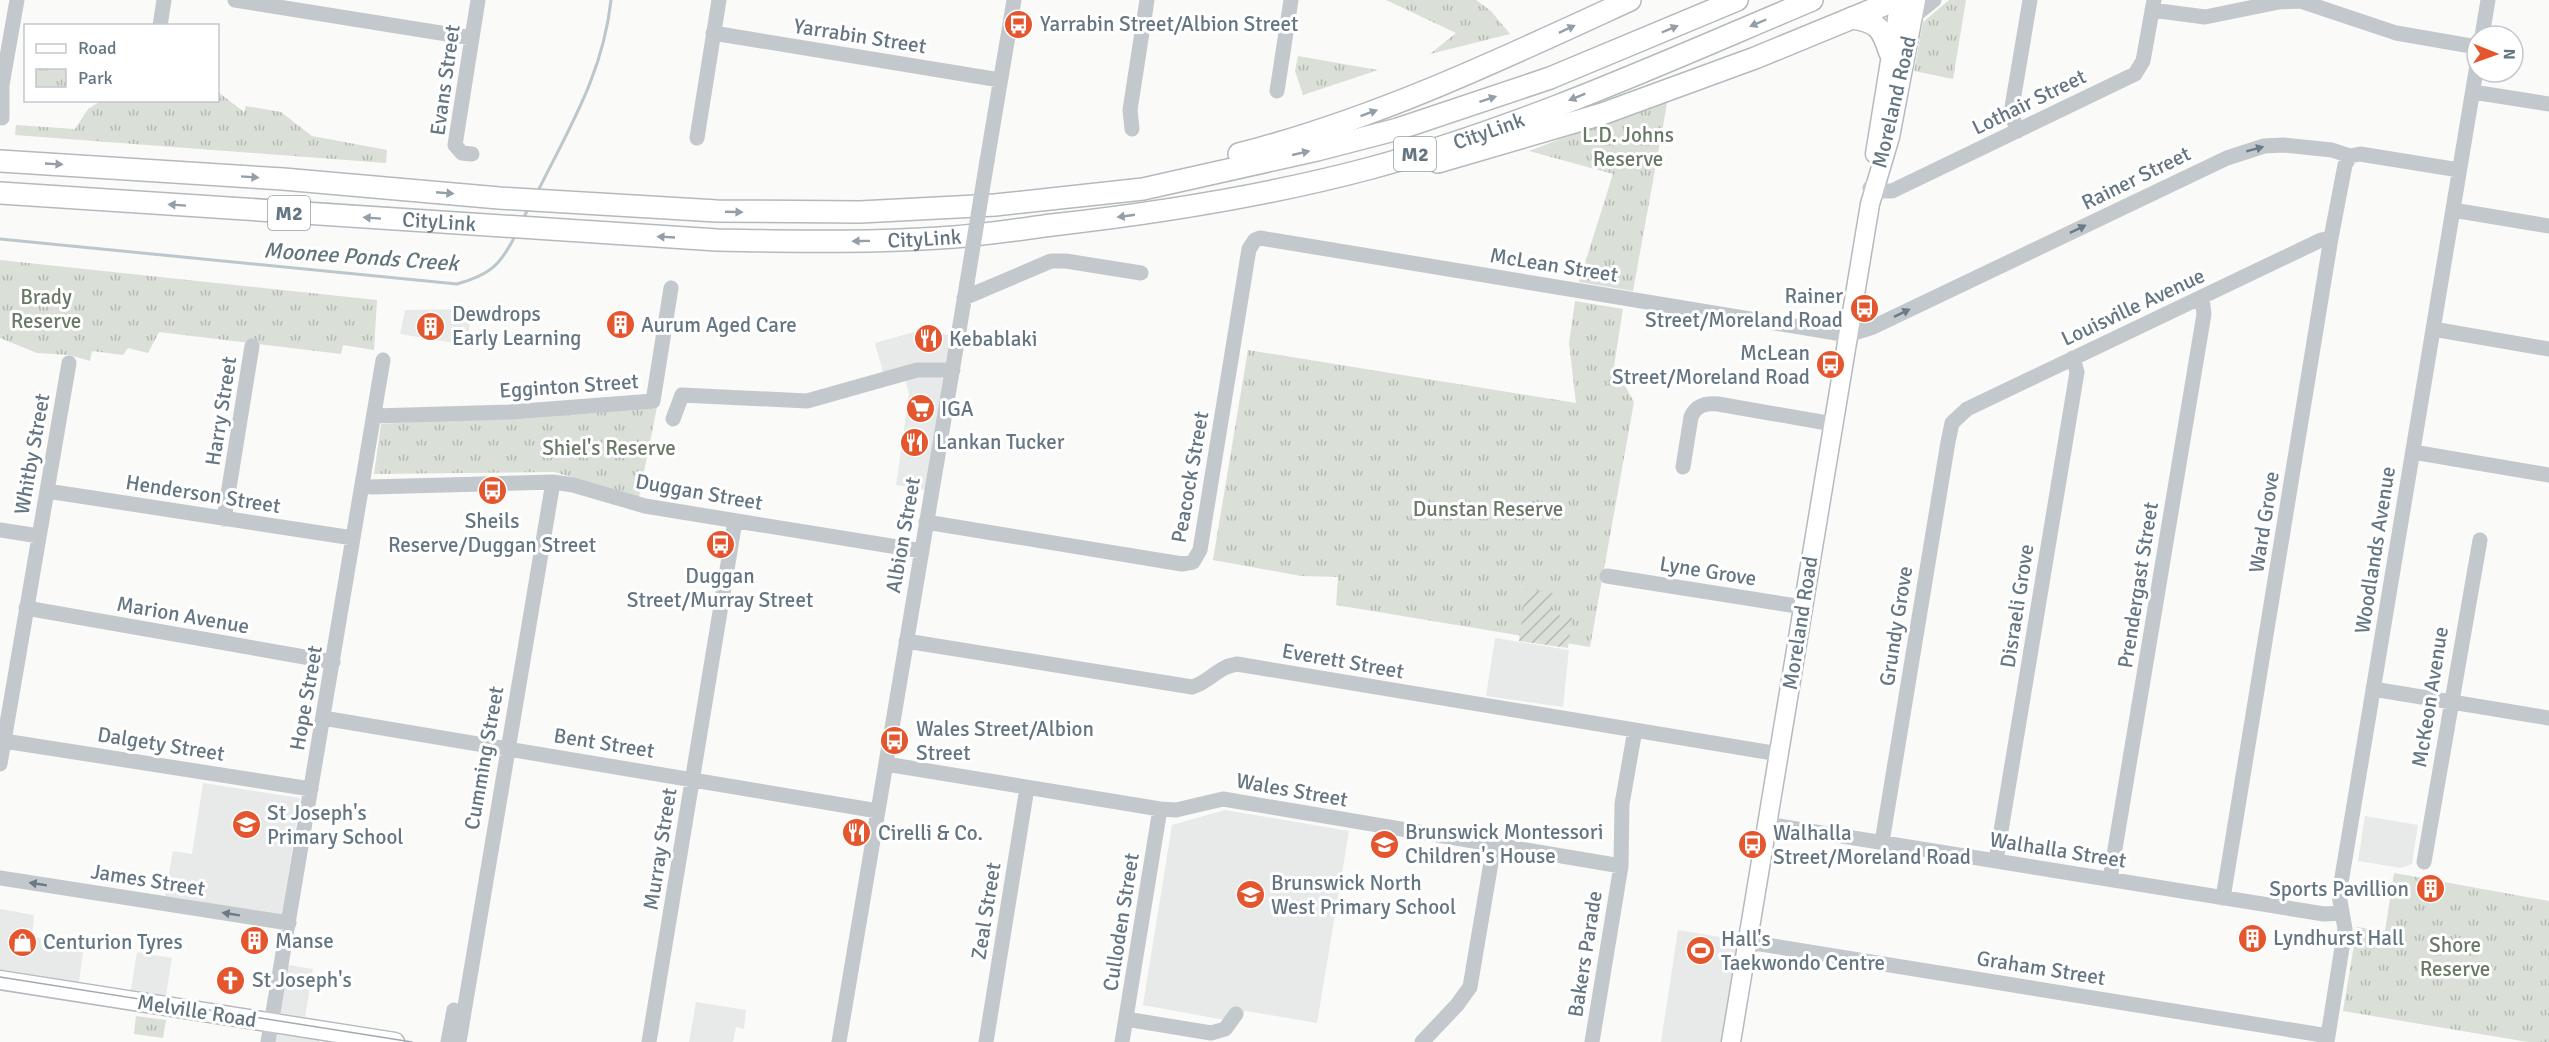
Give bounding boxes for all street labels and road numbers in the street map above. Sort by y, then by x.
street label: Yarrabin Street [792,13,928,59]
street label: Evans Street [424,23,466,137]
street label: Moreland Road [1866,33,1922,171]
street label: Lothair Street [1968,63,2090,141]
street label: CityLink [1450,106,1528,156]
road number: M2 [1394,137,1436,171]
street label: Rainer Street [2077,140,2195,216]
road number: M2 [268,196,310,230]
street label: CityLink [401,206,477,237]
street label: CityLink [887,223,963,253]
street label: McLean Street [1488,242,1620,288]
street label: Louisville Avenue [2057,262,2209,352]
street label: Harry Street [200,355,242,467]
street label: Egginton Street [498,368,640,404]
street label: Whitby Street [9,391,55,517]
street label: Peacock Street [1166,409,1214,545]
street label: Woodlands Avenue [2349,465,2401,635]
street label: Duggan Street [633,468,765,516]
street label: Henderson Street [124,469,282,519]
street label: Ward Grove [2243,469,2285,575]
street label: Albion Street [880,475,926,595]
street label: Prendergast Street [2112,500,2164,670]
street label: Disraeli Grove [1994,542,2040,670]
street label: Lyne Grove [1658,551,1758,591]
street label: Moreland Road [1777,554,1823,692]
street label: Grundy Grove [1874,564,1918,688]
street label: Marion Avenue [115,591,251,639]
street label: McKeon Avenue [2406,625,2454,769]
street label: Everett Street [1280,637,1406,685]
street label: Hope Street [284,644,328,752]
street label: Cumming Street [459,684,509,832]
street label: Dalgety Street [96,721,226,767]
street label: Bent Street [552,722,656,764]
street label: Wales Street [1234,767,1350,813]
street label: Murray Street [638,786,682,912]
street label: Walhalla Street [1988,826,2128,874]
street label: Culloden Street [1097,851,1145,993]
street label: James Street [89,858,207,902]
street label: Zeal Street [966,861,1006,961]
street label: Bakers Parade [1562,889,1608,1019]
street label: Graham Street [1975,945,2107,991]
street label: Melville Road [136,989,258,1033]

